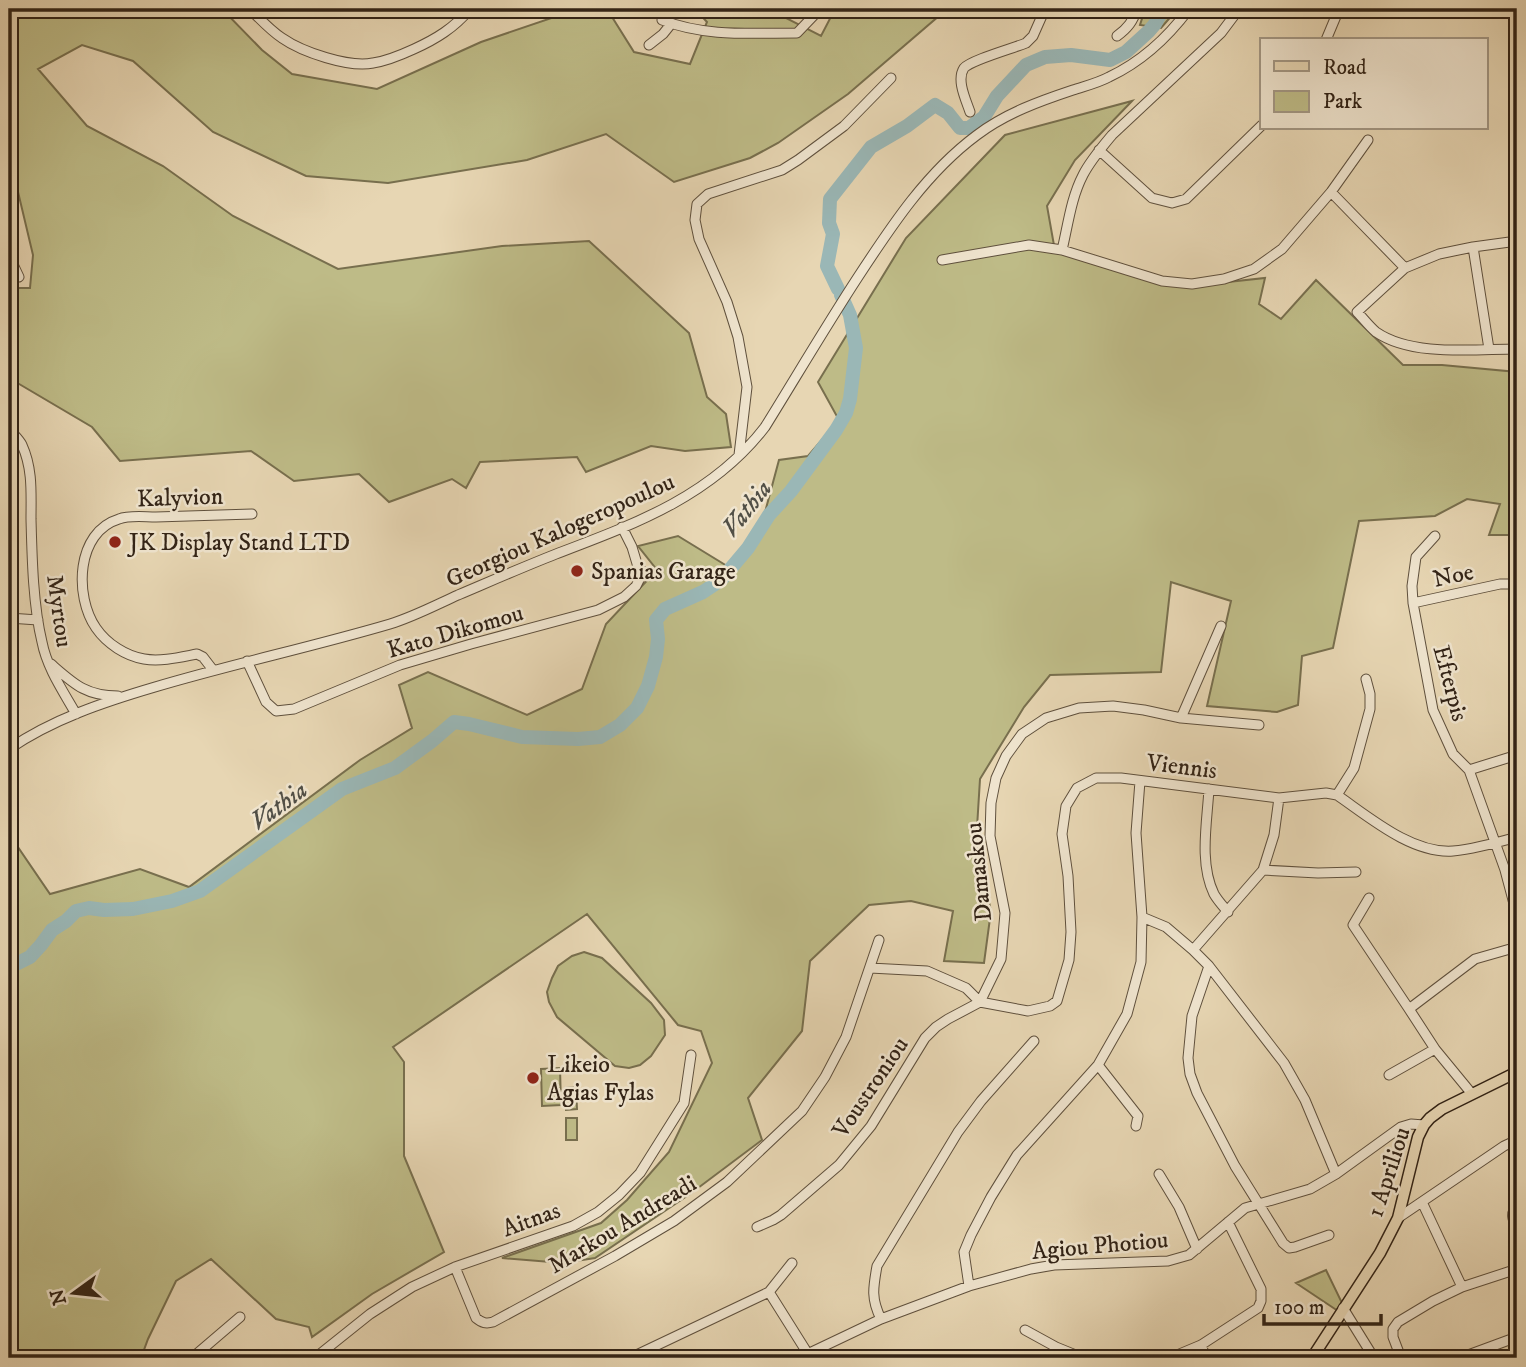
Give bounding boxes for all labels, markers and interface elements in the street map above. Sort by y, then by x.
legend [1260,38,1488,130]
text: Road [1323,55,1367,81]
text: Park [1323,89,1363,115]
street label: Georgiou Kalogeropoulou [441,467,679,595]
water label: Vathia [714,474,780,544]
street label: Kalyvion [136,481,224,514]
place label: JK Display Stand LTD [127,528,350,558]
marker: JK Display Stand LTD [107,534,123,550]
place label: Spanias Garage [591,557,736,587]
street label: Noe [1430,557,1476,595]
marker: Spanias Garage [569,563,585,579]
street label: Myrtou [39,573,79,649]
street label: Kato Dikomou [384,598,527,666]
street label: Efterpis [1426,642,1475,725]
street label: Viennis [1144,748,1219,786]
water label: Vathia [243,774,314,838]
street label: Damaskou [959,821,999,923]
street label: Voustroniou [826,1031,916,1145]
place label: Likeio Agias Fylas [547,1050,654,1108]
marker: Likeio Agias Fylas [525,1070,541,1086]
street label: 1 Apriliou [1360,1123,1418,1221]
street label: Markou Andreadi [543,1169,702,1281]
street label: Aitnas [498,1196,565,1244]
street label: Agiou Photiou [1031,1225,1170,1267]
north arrow [38,1258,108,1328]
scale bar [1264,1283,1381,1327]
text: N [46,1286,72,1308]
text: 100 m [1274,1295,1325,1321]

